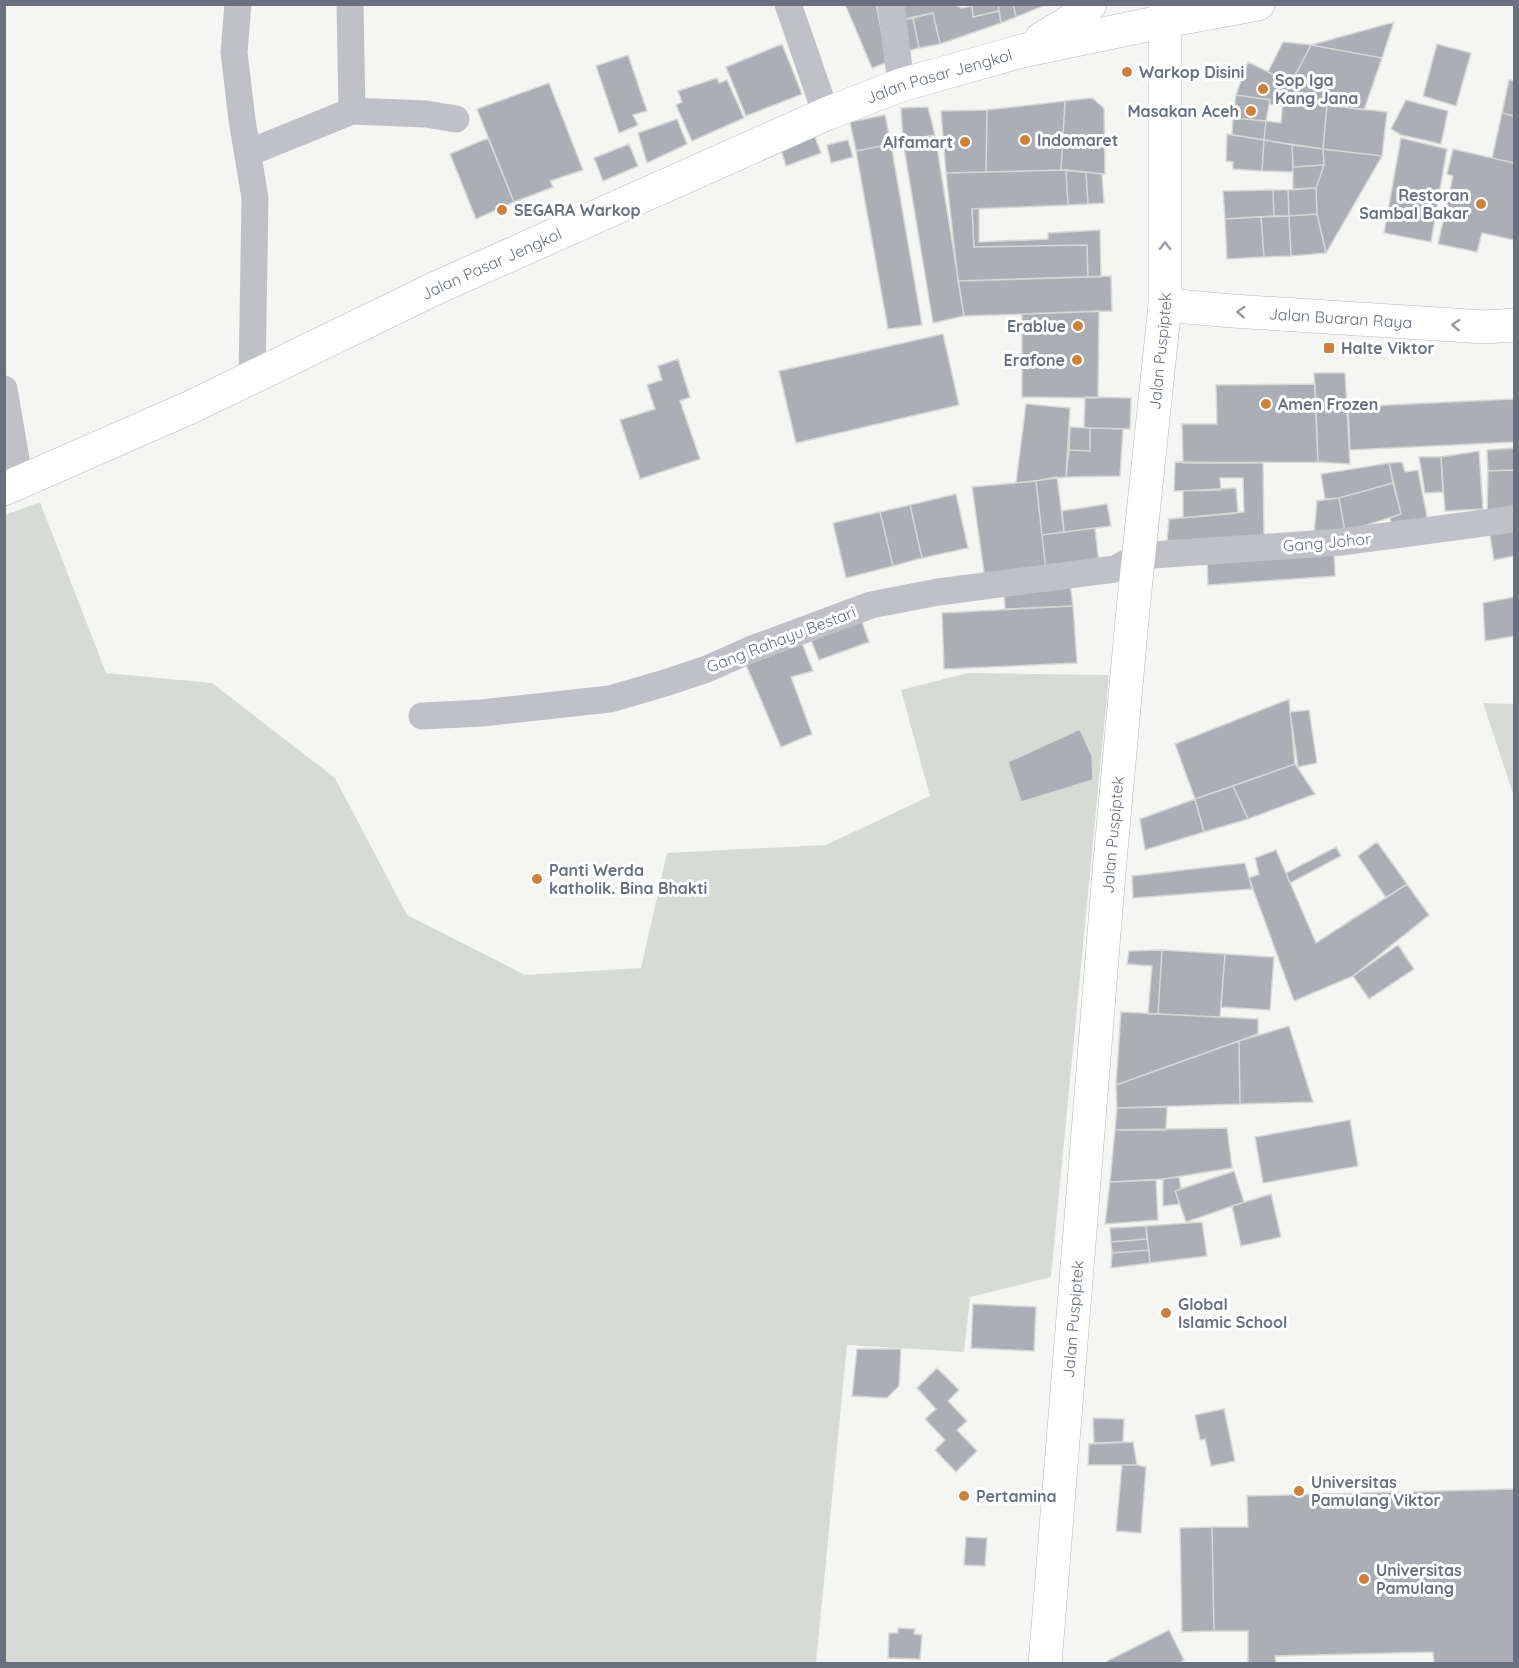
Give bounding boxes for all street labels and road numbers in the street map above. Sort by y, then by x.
street label: Jalan Pasar Jengkol [863,44,1014,108]
street label: Jalan Pasar Jengkol [418,223,565,304]
street label: Jalan Puspiptek [1144,292,1175,411]
street label: Jalan Buaran Raya [1268,303,1413,332]
street label: Gang Johor [1282,528,1372,556]
street label: Gang Rahayu Bestari [704,601,858,677]
street label: Jalan Puspiptek [1097,775,1128,894]
street label: Jalan Puspiptek [1058,1260,1088,1379]

